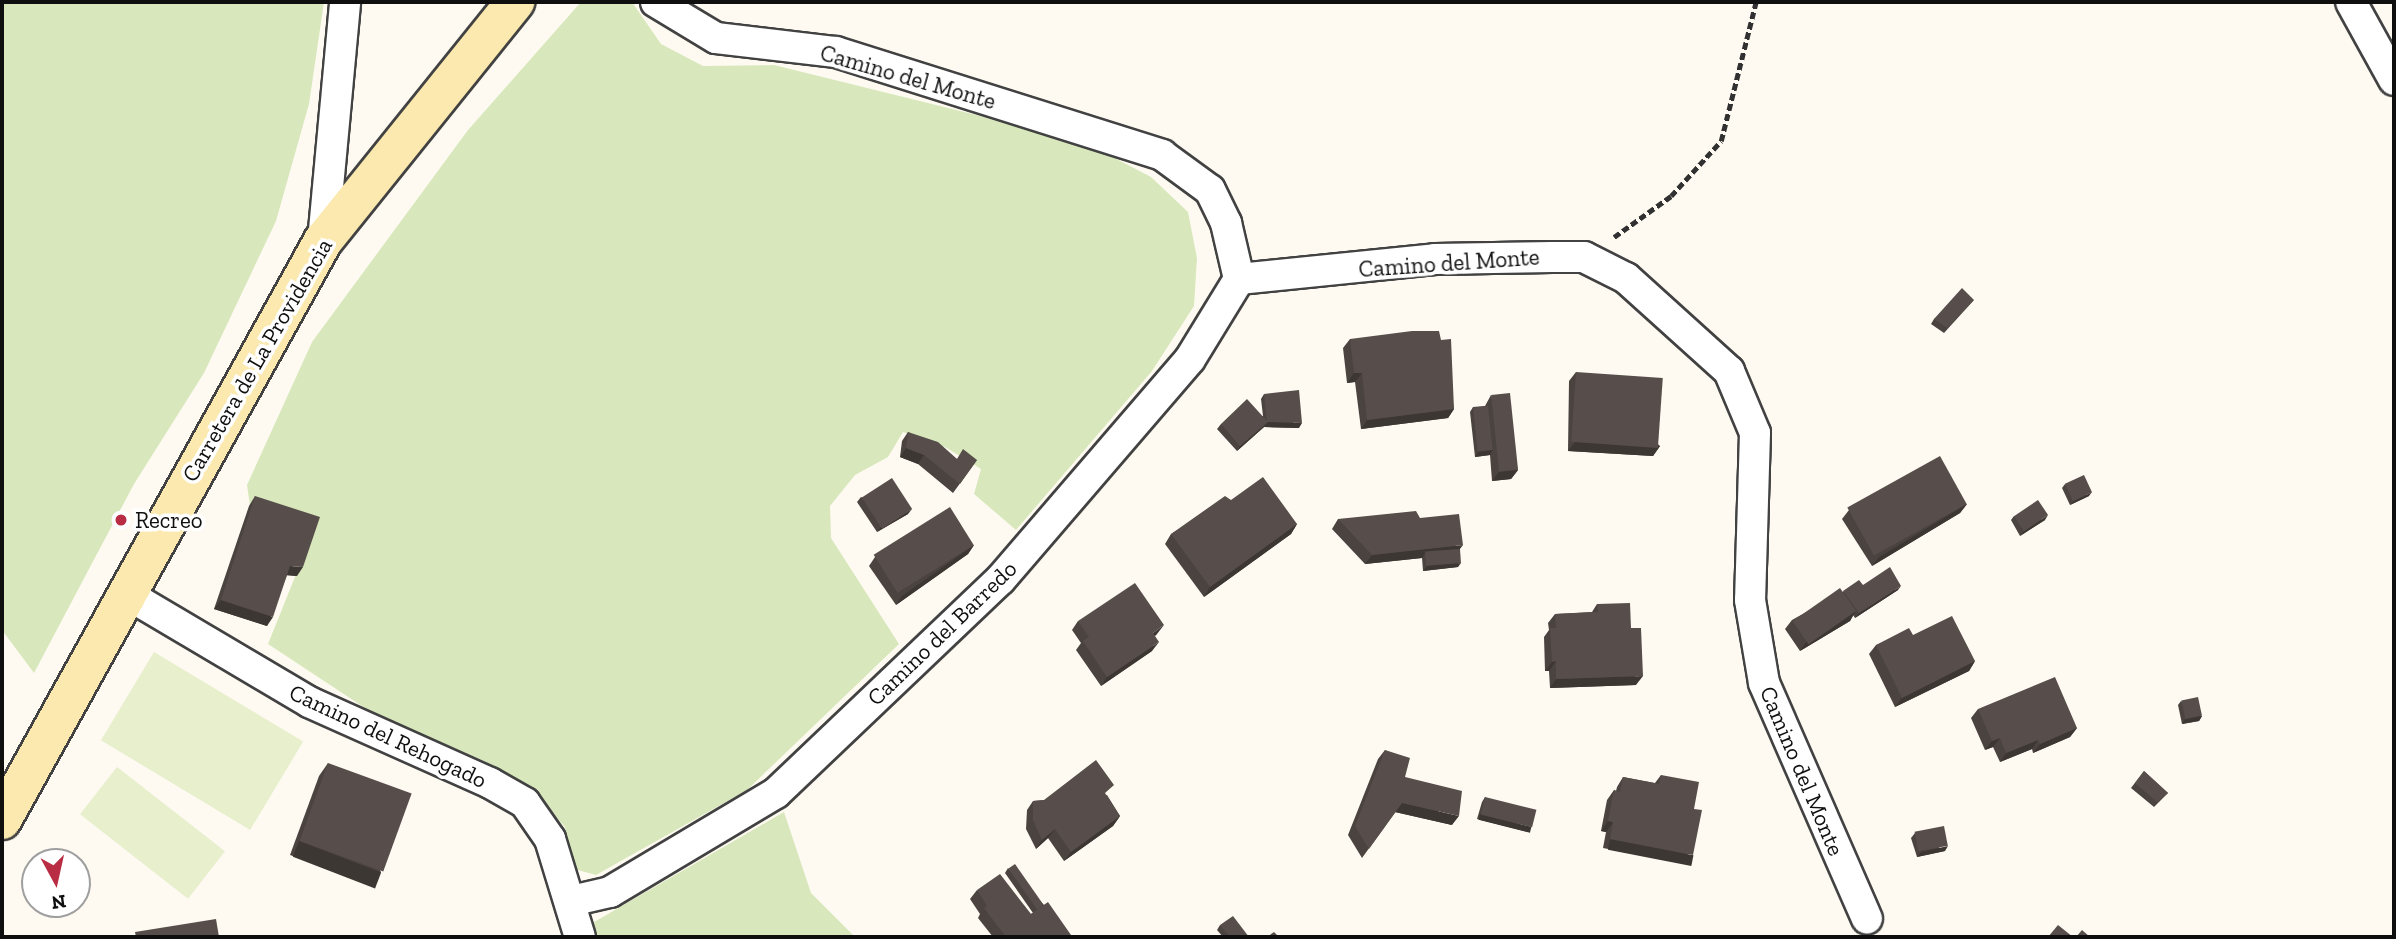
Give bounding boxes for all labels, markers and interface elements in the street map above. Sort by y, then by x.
street label: Camino del Monte [817,39,999,115]
street label: Carretera de La Providencia [176,234,338,486]
street label: Camino del Monte [1358,243,1540,283]
place label: Recreo [135,506,203,534]
marker: Recreo [113,512,129,528]
street label: Camino del Barredo [862,555,1022,711]
street label: Camino del Rehogado [285,678,491,794]
street label: Camino del Monte [1754,682,1850,860]
north arrow [21,848,91,918]
text: N [50,890,67,915]

